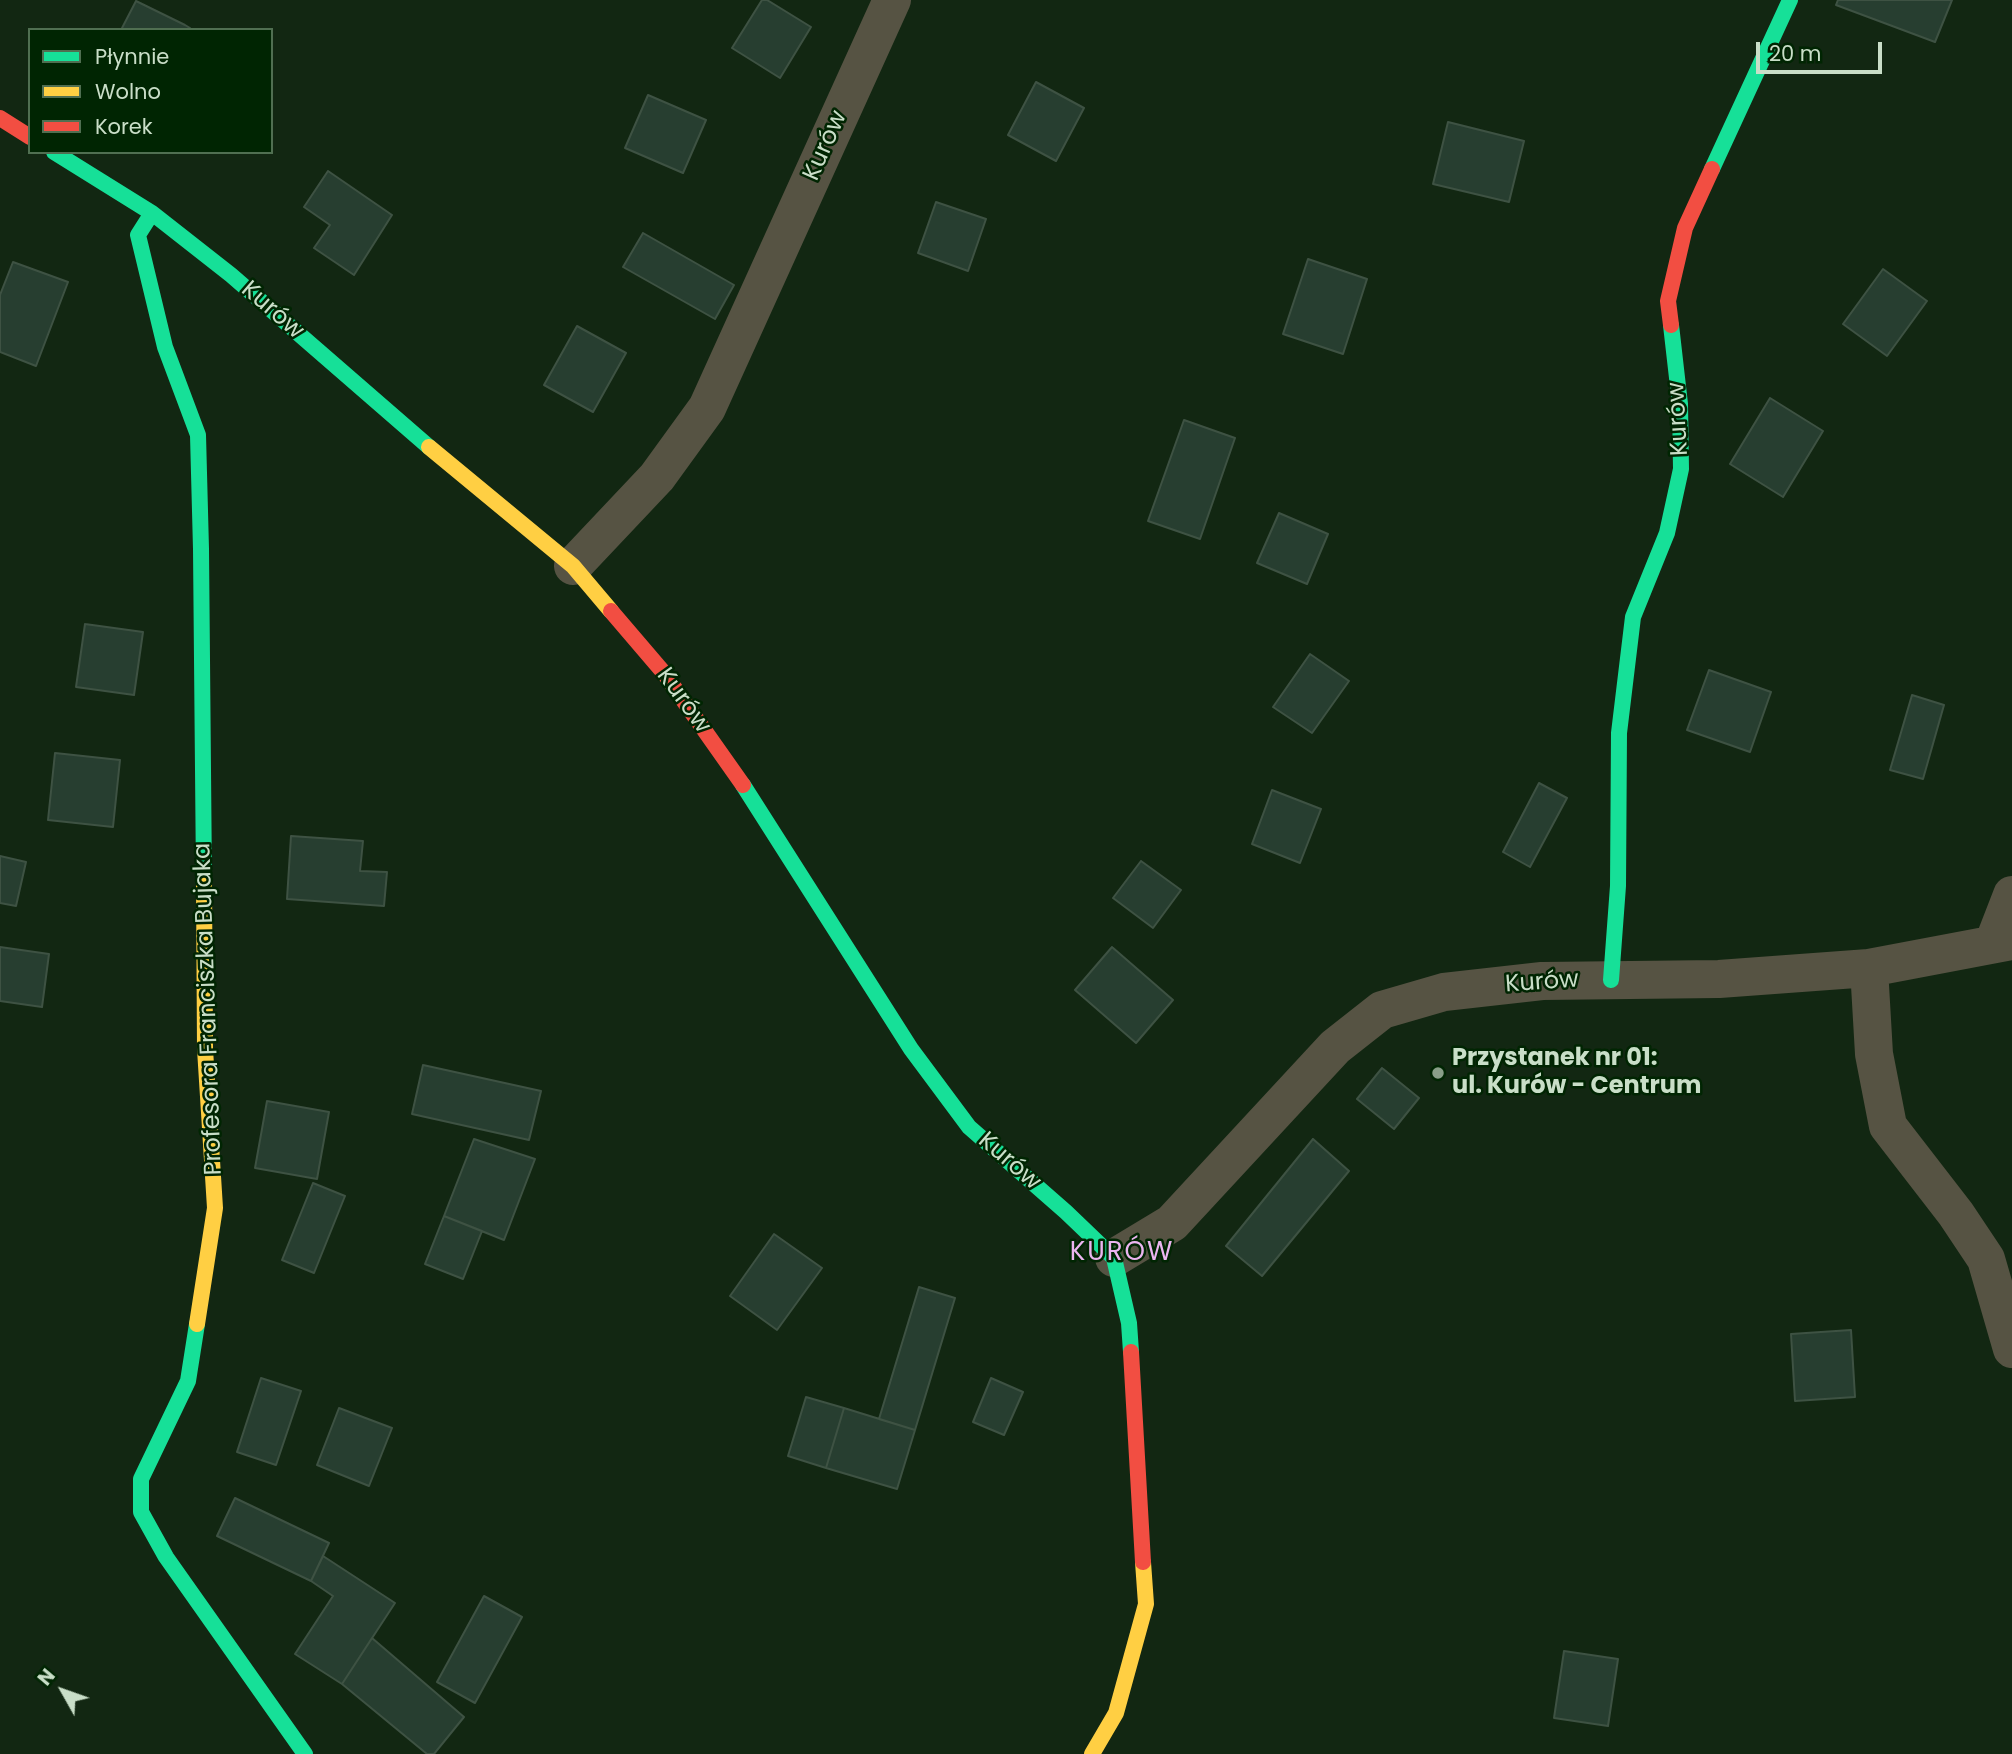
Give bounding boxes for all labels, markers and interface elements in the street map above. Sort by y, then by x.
legend [28,28,273,154]
scale bar [1760,28,1886,72]
text: 20 m [1769,39,1822,68]
text: Płynnie [95,42,169,71]
text: Wolno [95,77,161,106]
street label: Kurów [798,106,854,186]
text: Korek [95,112,153,141]
street label: Kurów [235,276,309,346]
street label: Kurów [1663,381,1695,457]
street label: Kurów [650,663,716,739]
street label: Profesora Franciszka Bujaka [189,842,229,1176]
street label: Kurów [1504,966,1580,1000]
place label: Przystanek nr 01: ul. Kurów - Centrum [1452,1045,1701,1101]
marker: Przystanek nr 01: ul. Kurów - Centrum [1430,1065,1446,1081]
street label: Kurów [972,1127,1046,1197]
district label: KURÓW [1070,1237,1174,1269]
north arrow [28,1656,98,1726]
text: N [32,1663,61,1691]

